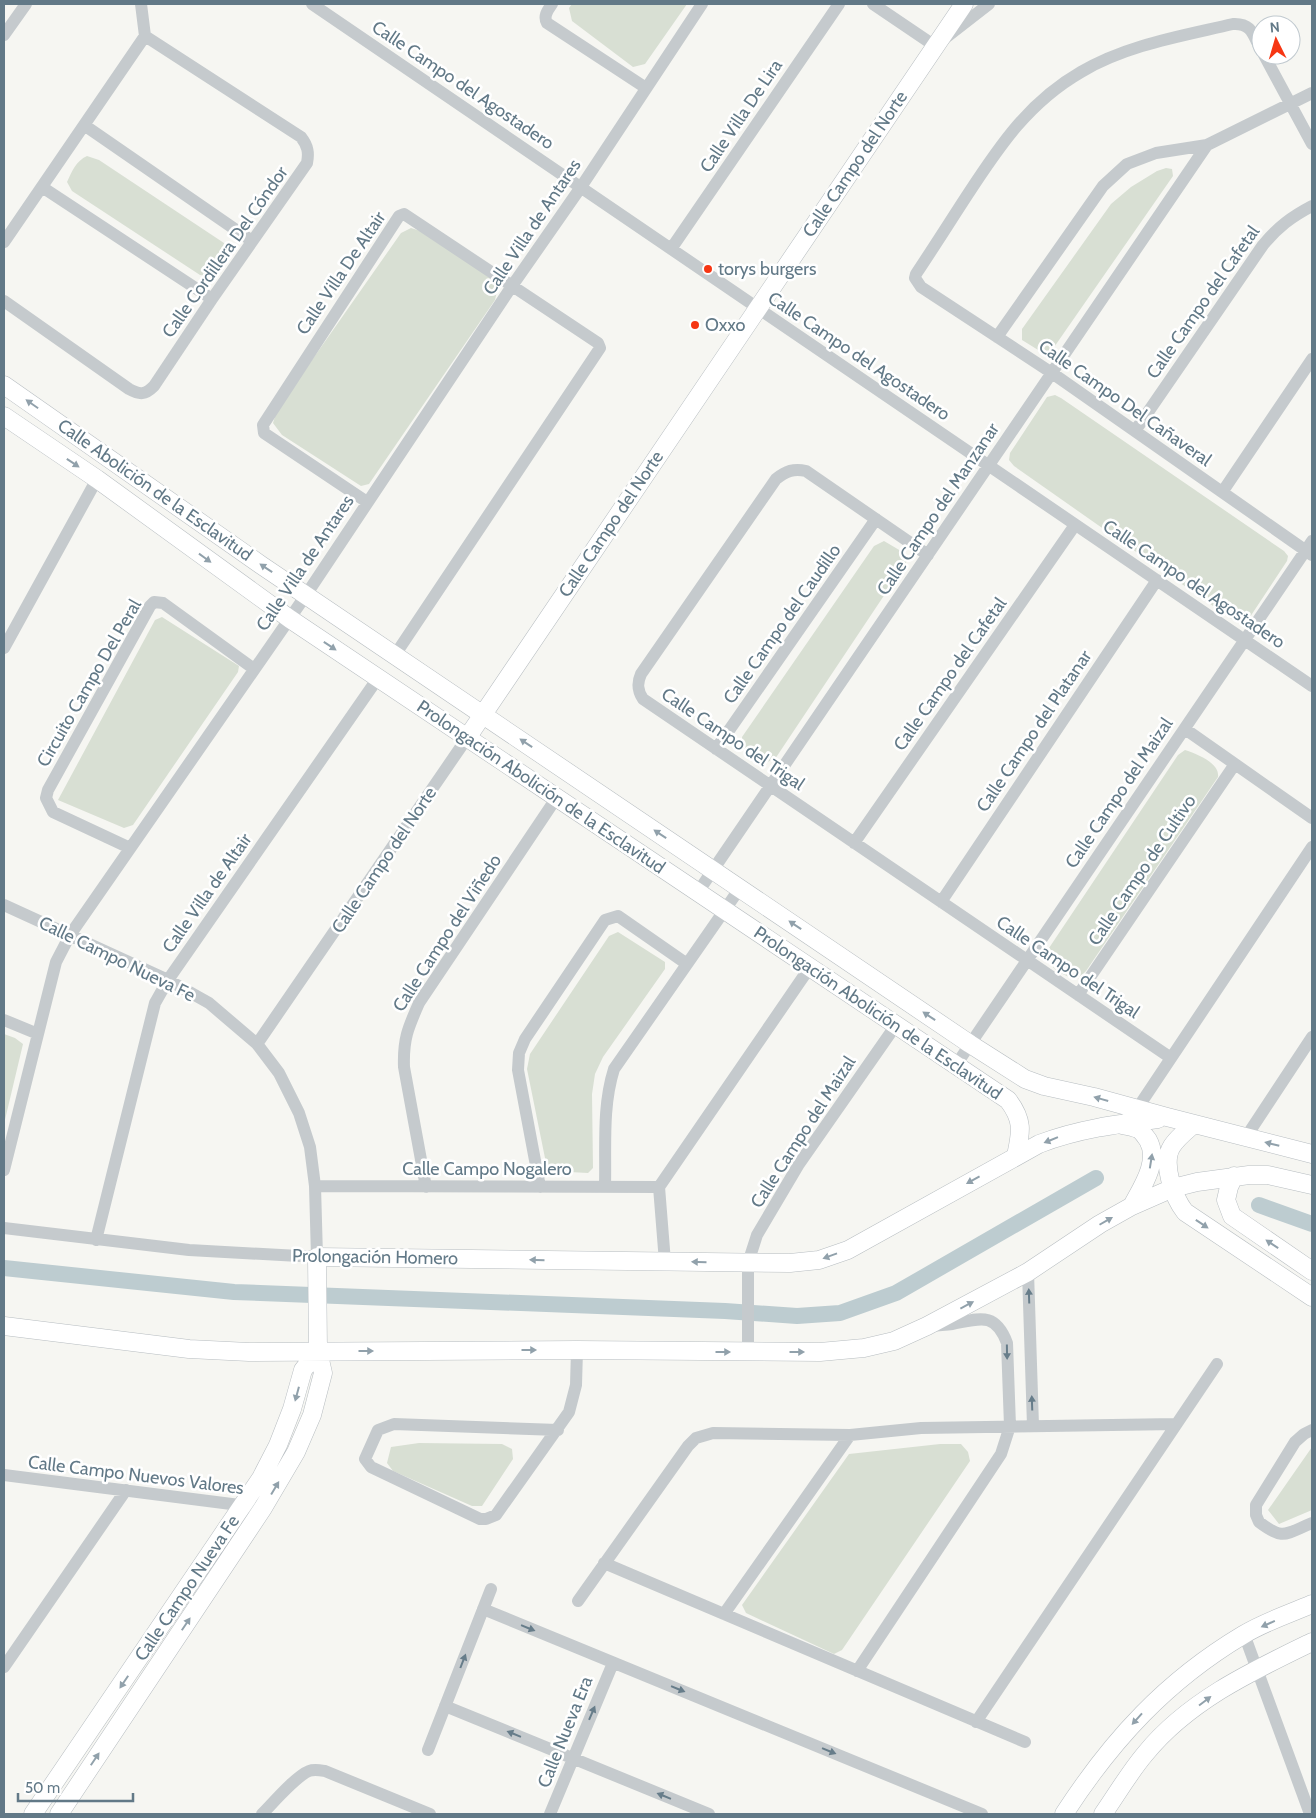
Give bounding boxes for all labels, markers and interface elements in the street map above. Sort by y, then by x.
north arrow [1251,15,1301,65]
street label: Calle Campo del Agostadero [368,16,558,154]
text: N [1269,18,1281,36]
street label: Calle Villa De Lira [695,55,787,177]
street label: Calle Campo del Norte [798,87,912,241]
street label: Calle Villa de Antares [478,155,586,299]
street label: Calle Cordillera Del Cóndor [157,162,293,342]
street label: Calle Villa De Altair [292,207,390,339]
street label: Calle Campo del Cafetal [1142,221,1265,383]
place label: torys burgers [718,258,816,280]
marker: torys burgers [702,263,714,275]
street label: Calle Campo del Agostadero [764,287,954,425]
place label: Oxxo [705,314,745,336]
marker: Oxxo [689,319,701,331]
street label: Calle Campo Del Cañaveral [1034,335,1216,471]
one-way arrow [26,399,39,410]
street label: Calle Abolición de la Esclavitud [53,414,257,566]
street label: Calle Campo del Manzanar [872,418,1004,599]
street label: Calle Campo del Norte [554,447,668,601]
one-way arrow [66,458,80,468]
street label: Calle Villa de Antares [251,491,359,635]
street label: Calle Campo del Agostadero [1099,515,1289,653]
street label: Calle Campo del Caudillo [719,540,845,708]
one-way arrow [198,553,212,563]
one-way arrow [259,563,272,573]
street label: Calle Campo del Cafetal [889,593,1012,755]
street label: Circuito Campo Del Peral [32,595,146,771]
one-way arrow [324,641,337,651]
street label: Calle Campo del Platanar [972,646,1097,816]
street label: Calle Campo del Trigal [657,683,809,795]
street label: Prolongación Abolición de la Esclavitud [413,695,669,879]
street label: Calle Campo del Maizal [1060,713,1178,872]
one-way arrow [519,738,533,748]
street label: Calle Campo del Norte [327,783,441,937]
street label: Calle Campo de Cultivo [1083,790,1201,950]
street label: Calle Villa de Altair [158,829,257,957]
one-way arrow [654,829,667,839]
street label: Calle Campo del Viñedo [388,850,506,1016]
street label: Calle Campo del Trigal [992,911,1144,1023]
street label: Calle Campo Nueva Fe [35,912,199,1006]
one-way arrow [788,920,802,930]
street label: Prolongación Abolición de la Esclavitud [750,921,1006,1105]
one-way arrow [923,1011,936,1021]
street label: Calle Campo del Maizal [746,1051,861,1212]
one-way arrow [1093,1095,1108,1103]
one-way arrow [1044,1136,1058,1144]
one-way arrow [1265,1139,1280,1147]
one-way arrow [1147,1152,1155,1168]
street label: Calle Campo Nogalero [402,1158,572,1180]
one-way arrow [966,1176,980,1184]
one-way arrow [1100,1216,1113,1225]
one-way arrow [1196,1219,1209,1229]
one-way arrow [1265,1239,1278,1249]
street label: Prolongación Homero [292,1245,458,1269]
one-way arrow [822,1252,837,1260]
one-way arrow [529,1256,545,1264]
one-way arrow [691,1258,707,1266]
one-way arrow [1024,1287,1032,1303]
one-way arrow [960,1301,974,1309]
one-way arrow [1003,1344,1011,1360]
one-way arrow [521,1346,537,1354]
one-way arrow [359,1347,375,1355]
one-way arrow [715,1348,731,1356]
one-way arrow [789,1348,805,1356]
one-way arrow [292,1386,300,1401]
one-way arrow [1028,1394,1036,1410]
street label: Calle Campo Nuevos Valores [27,1451,245,1499]
one-way arrow [270,1482,279,1495]
street label: Calle Campo Nueva Fe [130,1511,244,1665]
one-way arrow [181,1617,191,1631]
one-way arrow [1261,1620,1275,1628]
one-way arrow [521,1624,535,1632]
one-way arrow [459,1653,467,1668]
street label: Calle Nueva Era [533,1673,597,1791]
one-way arrow [119,1675,129,1689]
one-way arrow [671,1686,685,1694]
one-way arrow [1198,1695,1211,1706]
one-way arrow [588,1706,596,1720]
one-way arrow [1131,1712,1143,1724]
one-way arrow [507,1730,521,1738]
one-way arrow [822,1747,837,1755]
one-way arrow [91,1752,100,1766]
scale bar [18,1770,132,1802]
text: 50 m [25,1779,60,1797]
one-way arrow [657,1791,671,1799]

